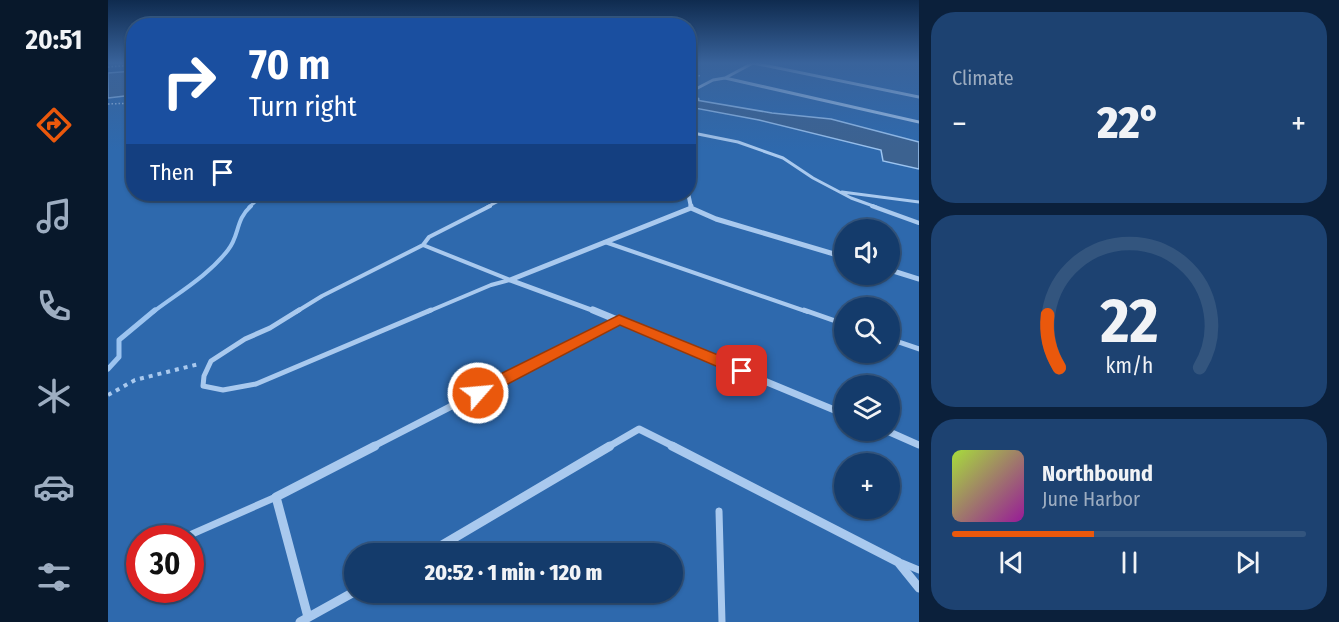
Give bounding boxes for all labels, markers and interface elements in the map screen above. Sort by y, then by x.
text: 20:51 [26,24,82,56]
text: 70 m [249,40,330,90]
icon: right [150,42,228,120]
text: Climate [952,66,1014,90]
text: Turn right [249,91,357,123]
text: 22° [1097,96,1161,150]
icon: directions [33,104,75,146]
text: − [952,104,967,144]
text: + [1291,104,1306,144]
icon: arrive [206,156,239,189]
text: Then [150,159,194,186]
icon: music [33,195,75,237]
map controls [834,219,900,519]
button: sound [834,219,900,285]
text: 22 [1099,284,1158,359]
icon: phone [33,285,75,327]
button: search [834,297,900,363]
pin [716,345,767,396]
text: km/h [1105,353,1153,379]
icon: arrive [725,354,758,387]
position arrow [446,361,510,425]
icon: climate [33,375,75,417]
button: layers [834,375,900,441]
button: + [834,453,900,519]
text: Northbound [1042,460,1153,487]
icon: car [33,466,75,508]
text: June Harbor [1042,487,1140,511]
speed limit sign: 30 [126,525,204,603]
icon: previous [995,546,1028,579]
icon: pause [1113,546,1146,579]
icon: next [1231,546,1264,579]
icon: filters [33,556,75,598]
text: 20:52 · 1 min · 120 m [425,559,602,586]

